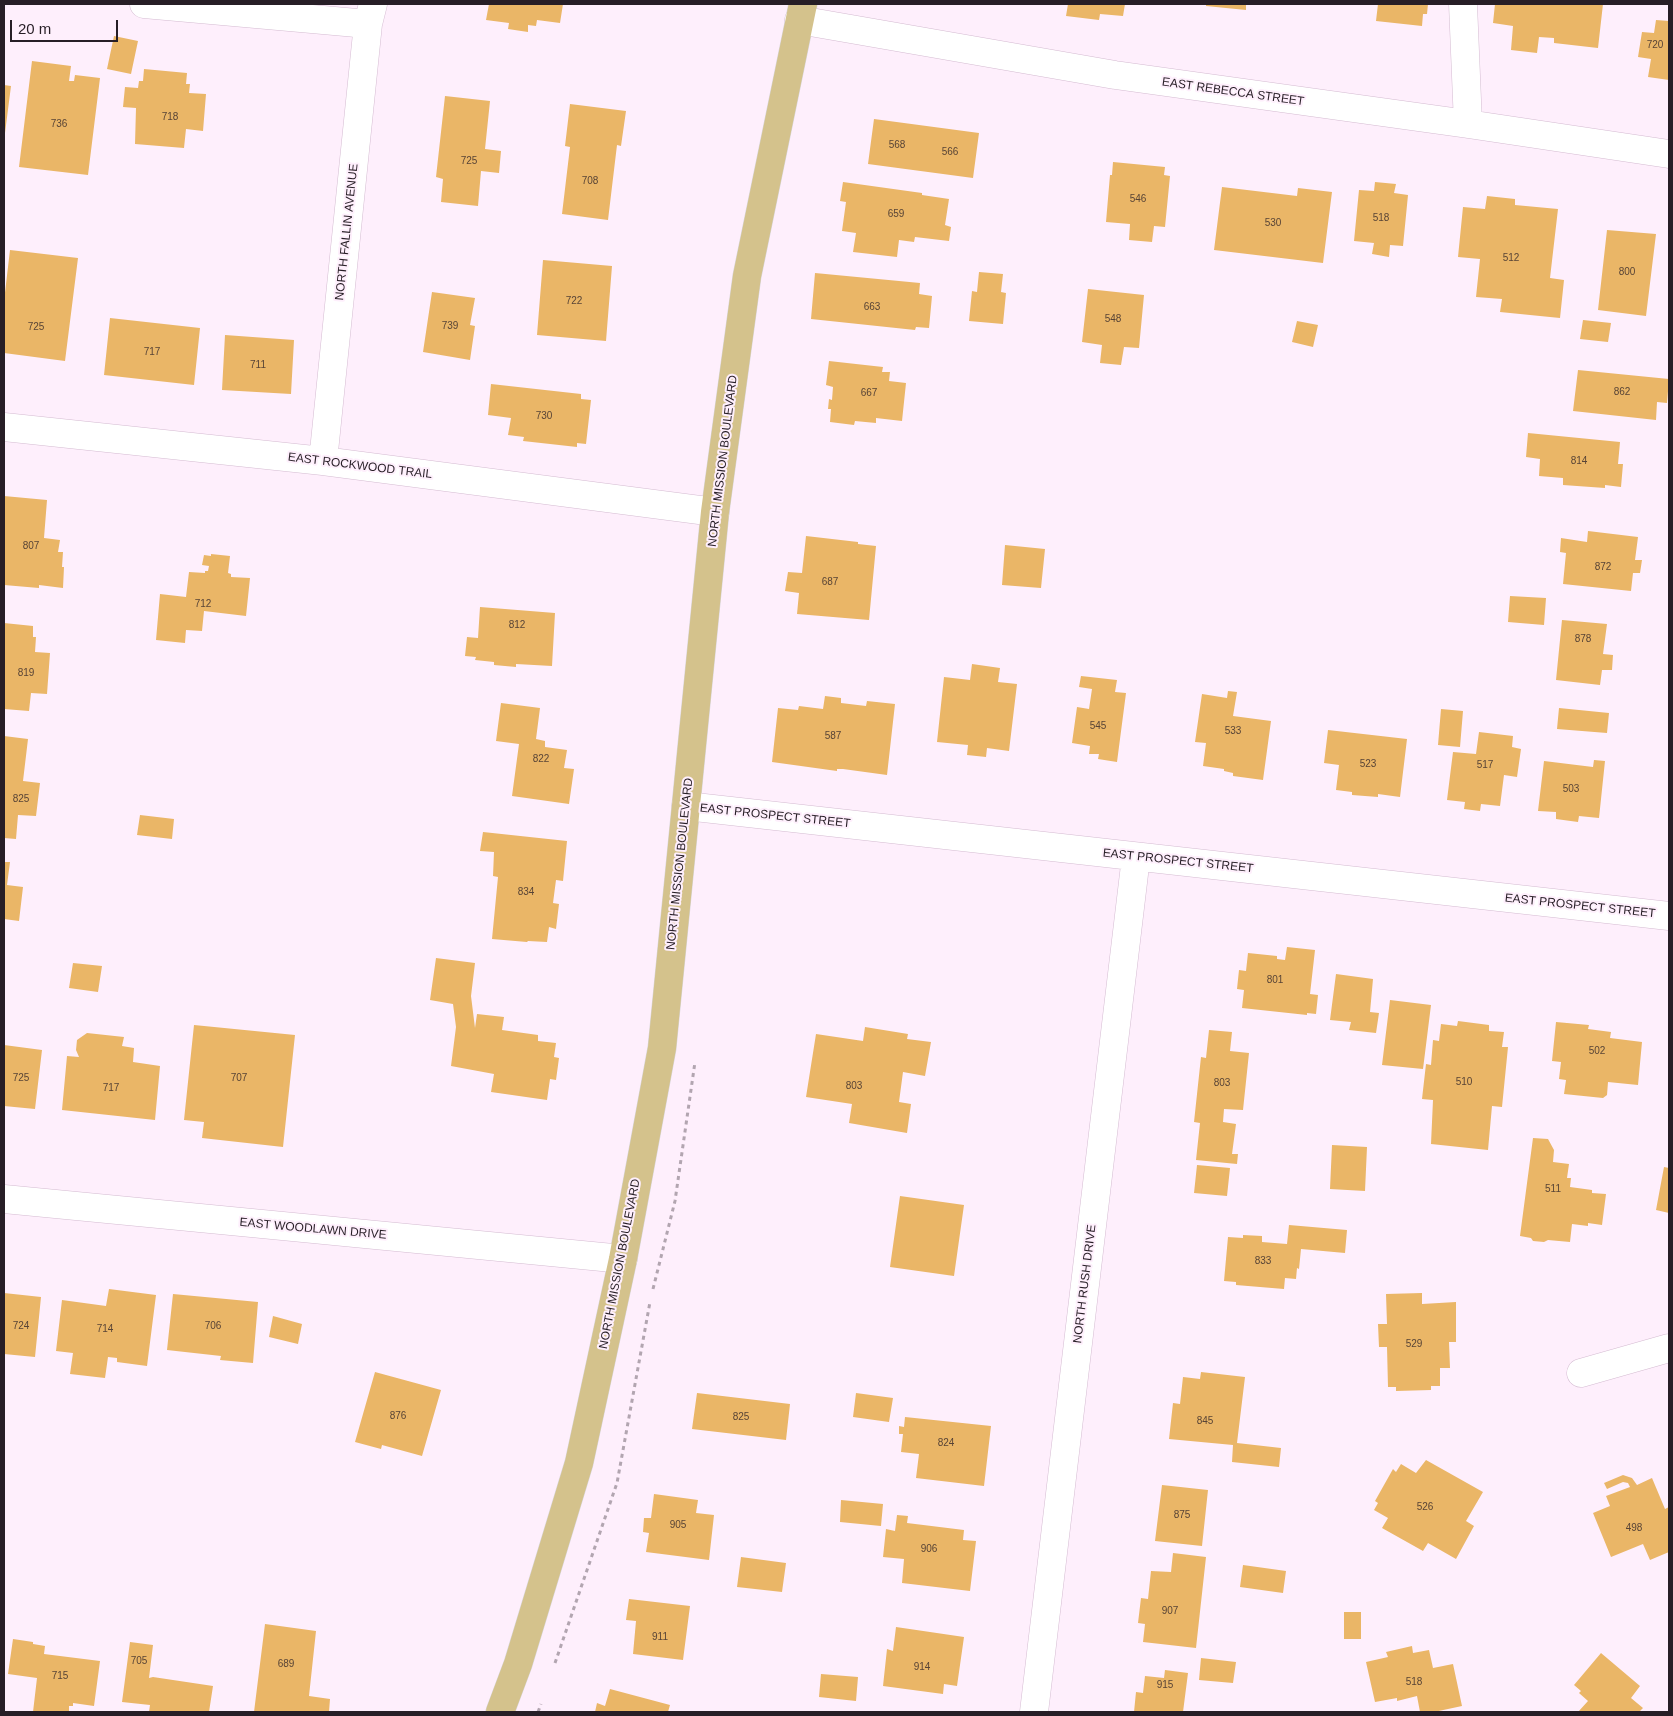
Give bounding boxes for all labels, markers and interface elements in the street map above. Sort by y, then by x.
scale bar [12,10,120,42]
text: 20 m [18,20,51,37]
house number: 720 [1647,39,1663,51]
street label: EAST REBECCA STREET [1161,75,1305,109]
house number: 718 [162,111,178,123]
house number: 736 [51,118,67,130]
house number: 568 [889,139,905,151]
house number: 566 [942,146,958,158]
house number: 725 [461,155,477,167]
street label: NORTH FALLIN AVENUE [333,163,361,301]
house number: 708 [582,175,598,187]
house number: 546 [1130,193,1146,205]
house number: 659 [888,208,904,220]
house number: 518 [1373,212,1389,224]
house number: 530 [1265,217,1281,229]
house number: 512 [1503,252,1519,264]
house number: 800 [1619,266,1635,278]
house number: 722 [566,295,582,307]
house number: 663 [864,301,880,313]
house number: 548 [1105,313,1121,325]
house number: 739 [442,320,458,332]
house number: 725 [28,321,44,333]
house number: 717 [144,346,160,358]
house number: 711 [250,359,266,371]
street label: NORTH MISSION BOULEVARD [705,374,741,548]
house number: 862 [1614,386,1630,398]
house number: 667 [861,387,877,399]
house number: 730 [536,410,552,422]
street label: EAST ROCKWOOD TRAIL [287,450,433,482]
house number: 814 [1571,455,1587,467]
house number: 807 [23,540,39,552]
house number: 872 [1595,561,1611,573]
house number: 687 [822,576,838,588]
house number: 712 [195,598,211,610]
house number: 812 [509,619,525,631]
house number: 878 [1575,633,1591,645]
house number: 819 [18,667,34,679]
house number: 545 [1090,720,1106,732]
house number: 533 [1225,725,1241,737]
house number: 587 [825,730,841,742]
house number: 822 [533,753,549,765]
house number: 523 [1360,758,1376,770]
house number: 517 [1477,759,1493,771]
street label: NORTH MISSION BOULEVARD [664,777,696,951]
house number: 503 [1563,783,1579,795]
house number: 825 [13,793,29,805]
street label: EAST PROSPECT STREET [699,801,851,831]
street label: EAST PROSPECT STREET [1102,846,1254,876]
house number: 834 [518,886,534,898]
street label: EAST PROSPECT STREET [1504,891,1656,921]
house number: 801 [1267,974,1283,986]
house number: 502 [1589,1045,1605,1057]
house number: 725 [13,1072,29,1084]
house number: 707 [231,1072,247,1084]
house number: 510 [1456,1076,1472,1088]
house number: 803 [1214,1077,1230,1089]
house number: 803 [846,1080,862,1092]
house number: 717 [103,1082,119,1094]
street label: NORTH MISSION BOULEVARD [596,1178,644,1350]
house number: 511 [1545,1183,1561,1195]
street label: EAST WOODLAWN DRIVE [239,1215,387,1243]
street label: NORTH RUSH DRIVE [1071,1224,1099,1344]
house number: 833 [1255,1255,1271,1267]
house number: 724 [13,1320,29,1332]
house number: 706 [205,1320,221,1332]
house number: 714 [97,1323,113,1335]
house number: 529 [1406,1338,1422,1350]
house number: 876 [390,1410,406,1422]
house number: 825 [733,1411,749,1423]
house number: 845 [1197,1415,1213,1427]
house number: 824 [938,1437,954,1449]
house number: 526 [1417,1501,1433,1513]
house number: 875 [1174,1509,1190,1521]
house number: 905 [670,1519,686,1531]
house number: 498 [1626,1522,1642,1534]
house number: 906 [921,1543,937,1555]
house number: 907 [1162,1605,1178,1617]
house number: 911 [652,1631,668,1643]
house number: 705 [131,1655,147,1667]
house number: 689 [278,1658,294,1670]
house number: 914 [914,1661,930,1673]
house number: 715 [52,1670,68,1682]
house number: 518 [1406,1676,1422,1688]
house number: 915 [1157,1679,1173,1691]

